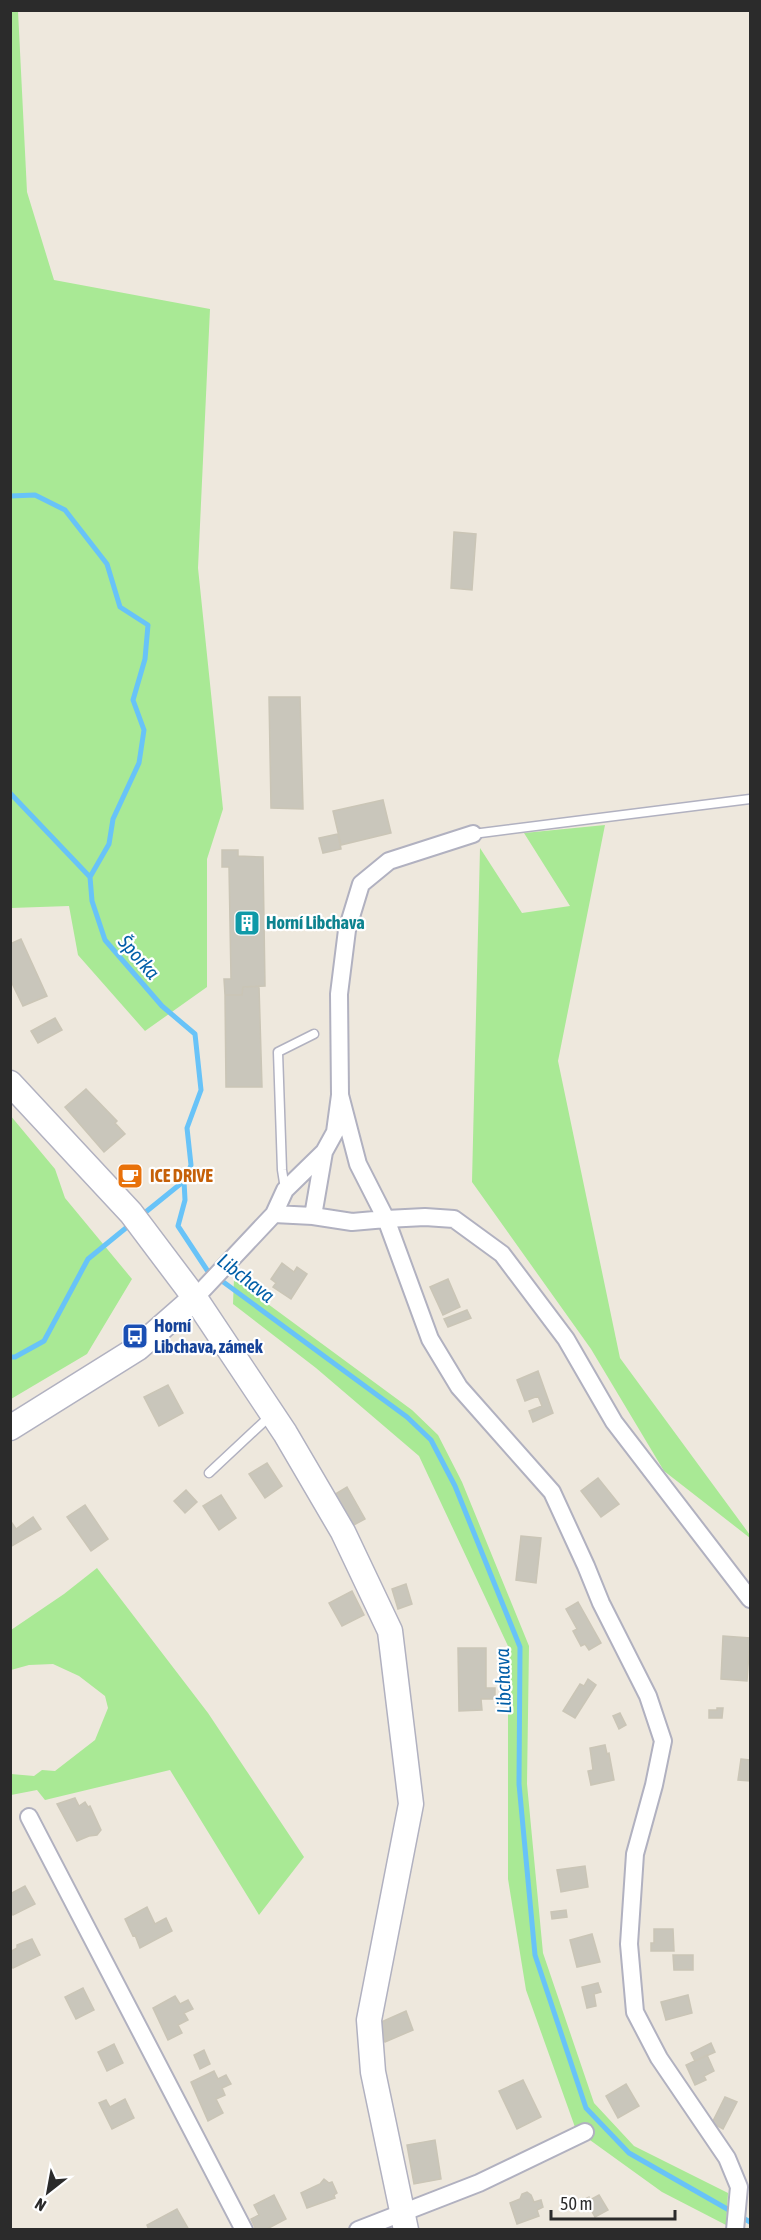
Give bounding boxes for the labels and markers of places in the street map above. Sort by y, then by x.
building icon: Horní Libchava [232,908,262,938]
place label: Horní Libchava [266,912,365,933]
cafe icon: ICE DRIVE [115,1161,145,1191]
place label: ICE DRIVE [150,1165,213,1186]
place label: Horní Libchava, zámek [154,1315,264,1357]
bus stop icon: Horní Libchava, zámek [120,1321,150,1351]

